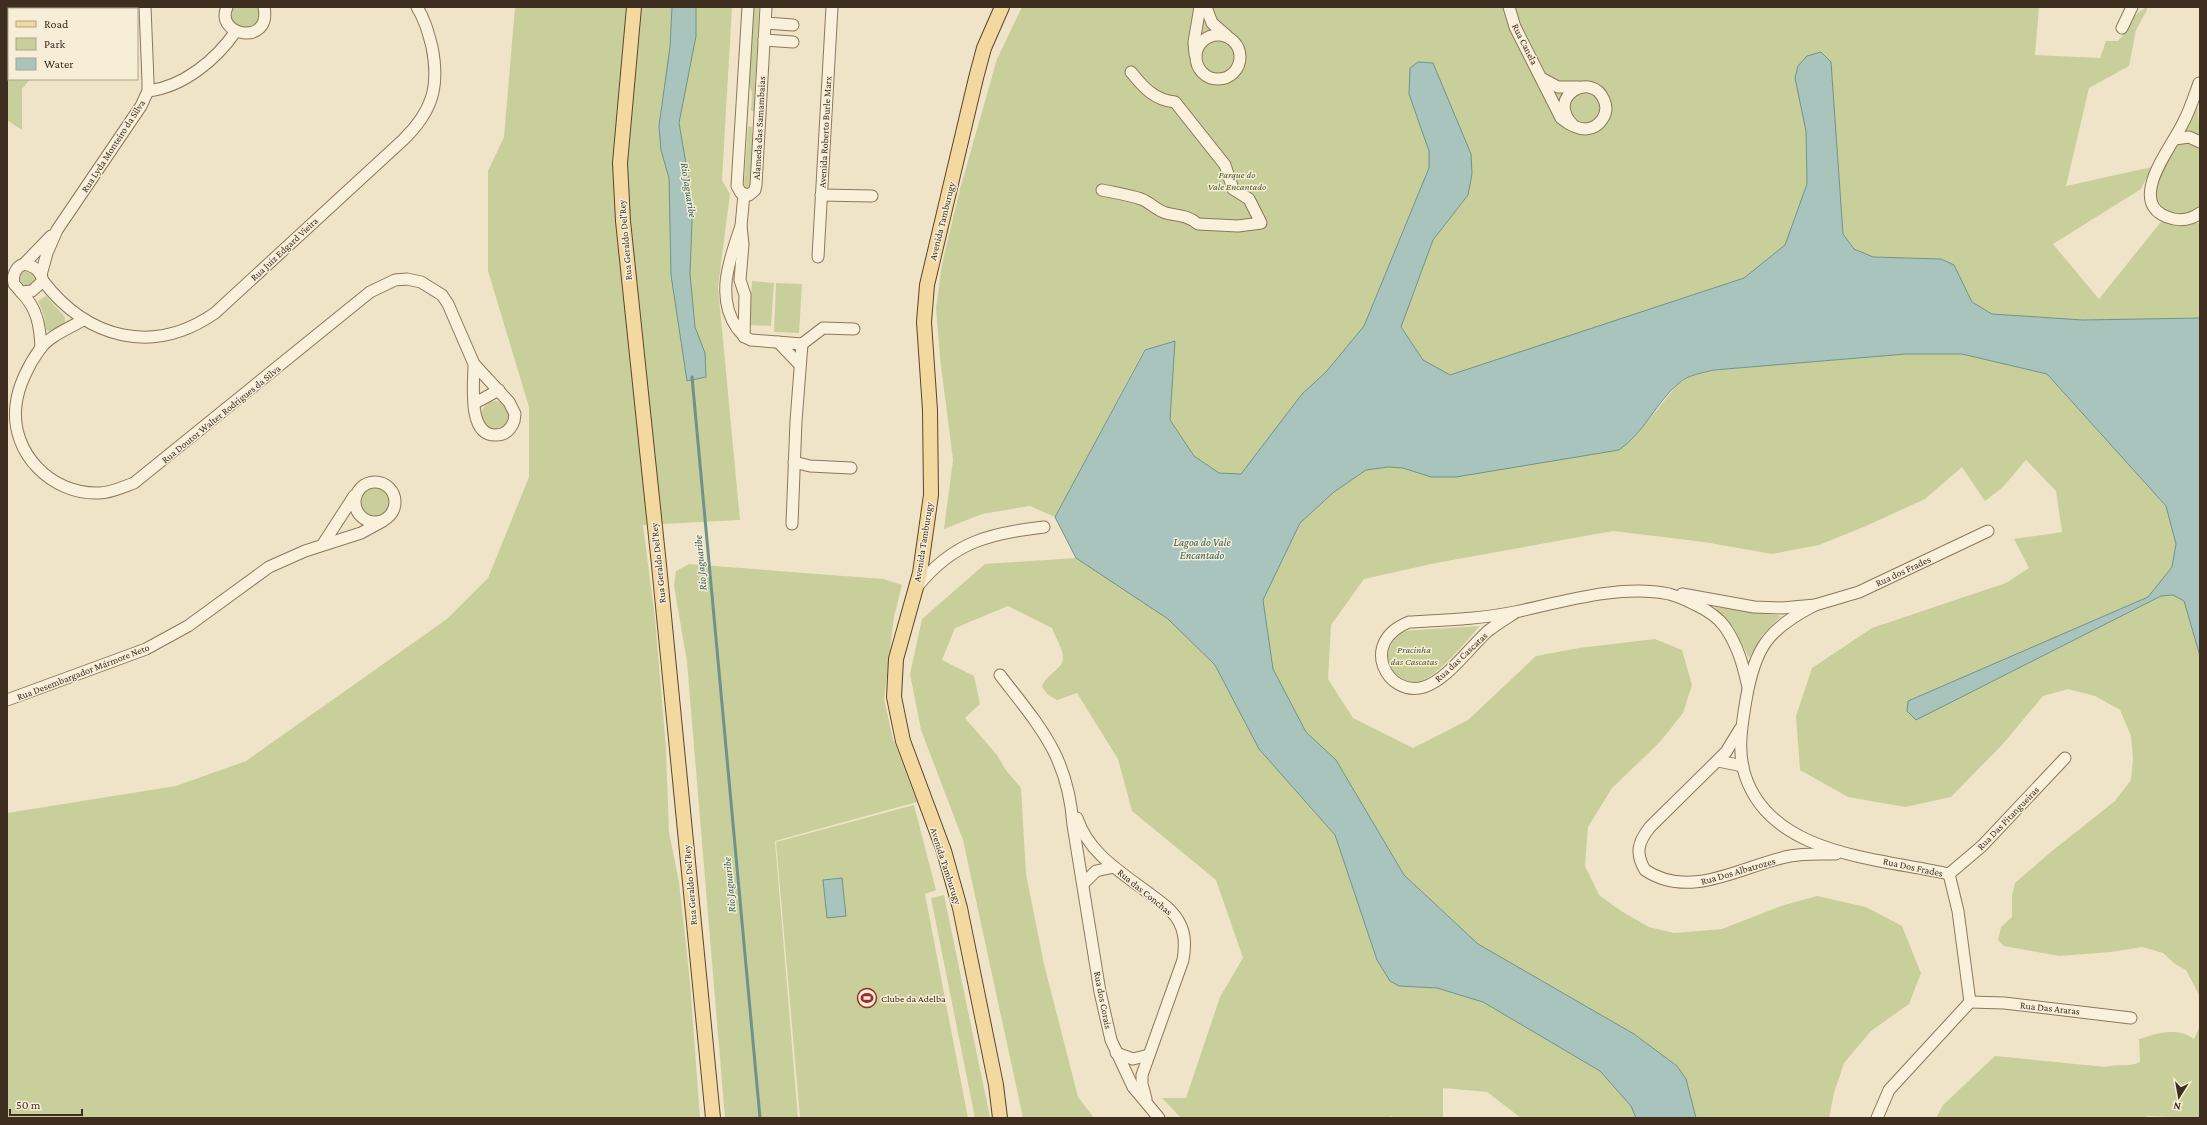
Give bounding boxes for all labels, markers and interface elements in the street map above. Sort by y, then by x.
legend [8,8,138,80]
text: Road [44,17,69,31]
street label: Rua Canela [1510,22,1540,67]
text: Park [44,37,66,51]
text: Water [44,57,74,71]
street label: Alameda das Samambaias [751,76,767,180]
street label: Avenida Roberto Burle Marx [817,76,833,188]
street label: Rua Lyda Monteiro da Silva [79,97,147,194]
water label: Rio Jaguaribe [678,162,699,219]
park label: Parque do Vale Encantado [1208,169,1266,192]
street label: Avenida Tamburugy [927,180,957,261]
street label: Rua Geraldo Del'Rey [616,199,634,281]
street label: Rua Juiz Edgard Vieira [248,215,320,283]
street label: Rua Doutor Walter Rodrigues da Silva [159,362,283,465]
street label: Avenida Tamburugy [911,501,935,583]
street label: Rua Geraldo Del'Rey [648,522,668,604]
water label: Rio Jaguaribe [692,534,709,591]
water label: Lagoa do Vale Encantado [1173,536,1231,561]
street label: Rua dos Frades [1874,553,1932,589]
street label: Rua das Cascatas [1432,630,1490,684]
street label: Rua Desembargador Mármore Neto [15,642,151,702]
park label: Pracinha das Cascatas [1391,644,1438,667]
street label: Rua Das Pitangueiras [1975,784,2041,852]
street label: Avenida Tamburugy [928,826,964,906]
street label: Rua Geraldo Del'Rey [681,844,699,926]
street label: Rua Dos Albatrozes [1700,855,1777,887]
street label: Rua Dos Frades [1882,855,1944,879]
water label: Rio Jaguaribe [721,856,738,913]
street label: Rua das Conchas [1115,867,1175,917]
street label: Rua dos Corais [1092,970,1114,1030]
sports icon: Clube da Adelba [856,987,878,1009]
place label: Clube da Adelba [881,993,946,1004]
street label: Rua Das Araras [2020,999,2080,1017]
north arrow [2159,1077,2199,1117]
scale bar [10,1091,82,1117]
text: 50 m [16,1098,41,1112]
text: N [2172,1100,2182,1113]

